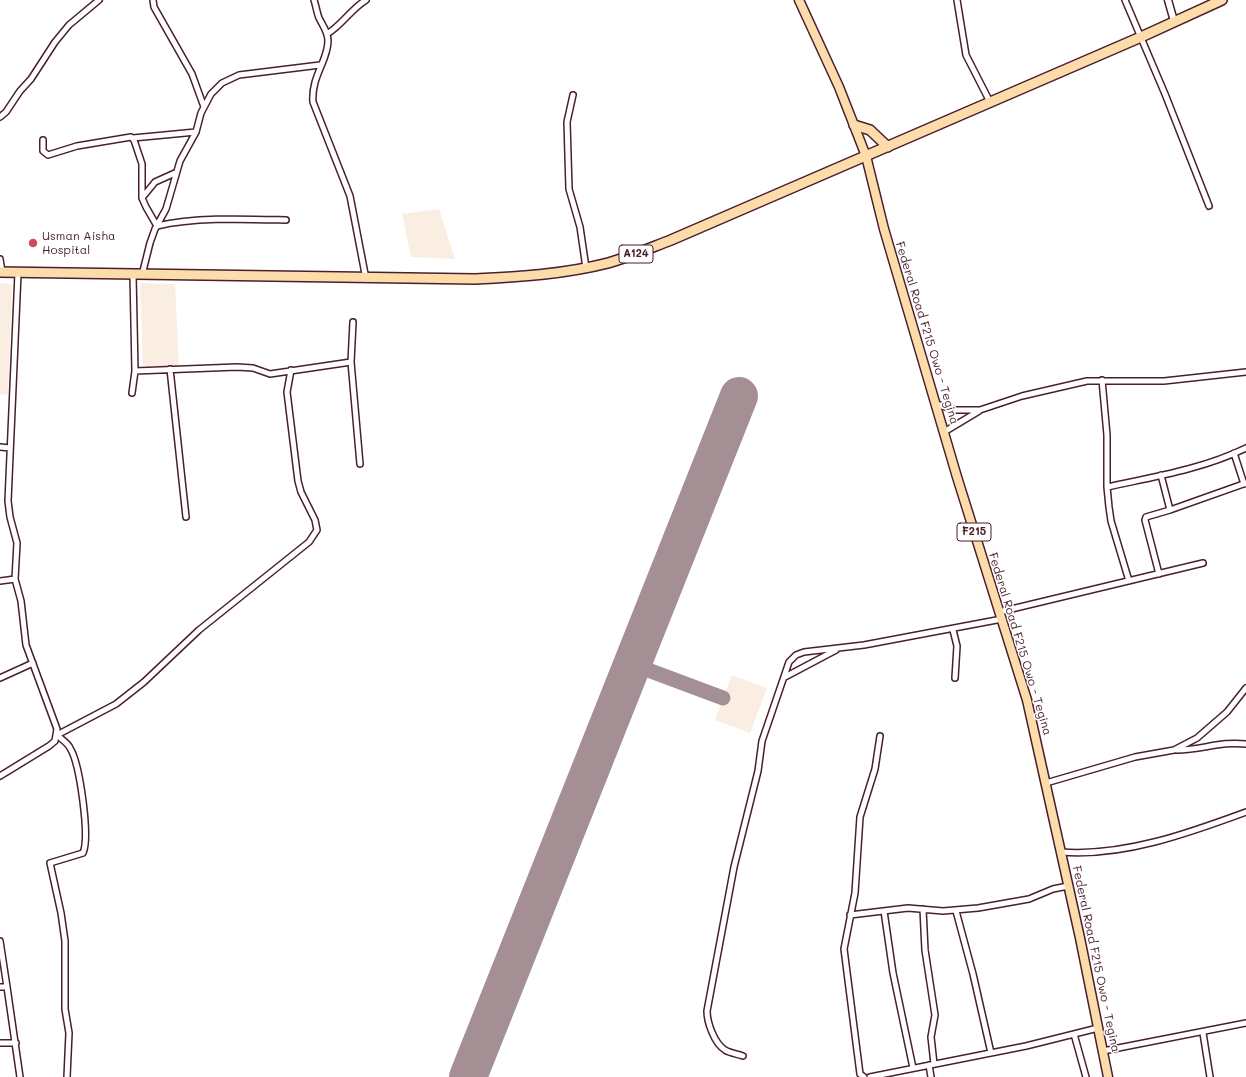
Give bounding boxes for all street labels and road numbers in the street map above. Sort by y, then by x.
street label: Federal Road F215 Owo - Tegina [892,240,962,426]
road number: A124 [619,245,653,263]
road number: F215 [957,523,991,541]
street label: Federal Road F215 Owo - Tegina [985,551,1055,737]
street label: Federal Road F215 Owo - Tegina [1069,864,1123,1054]

